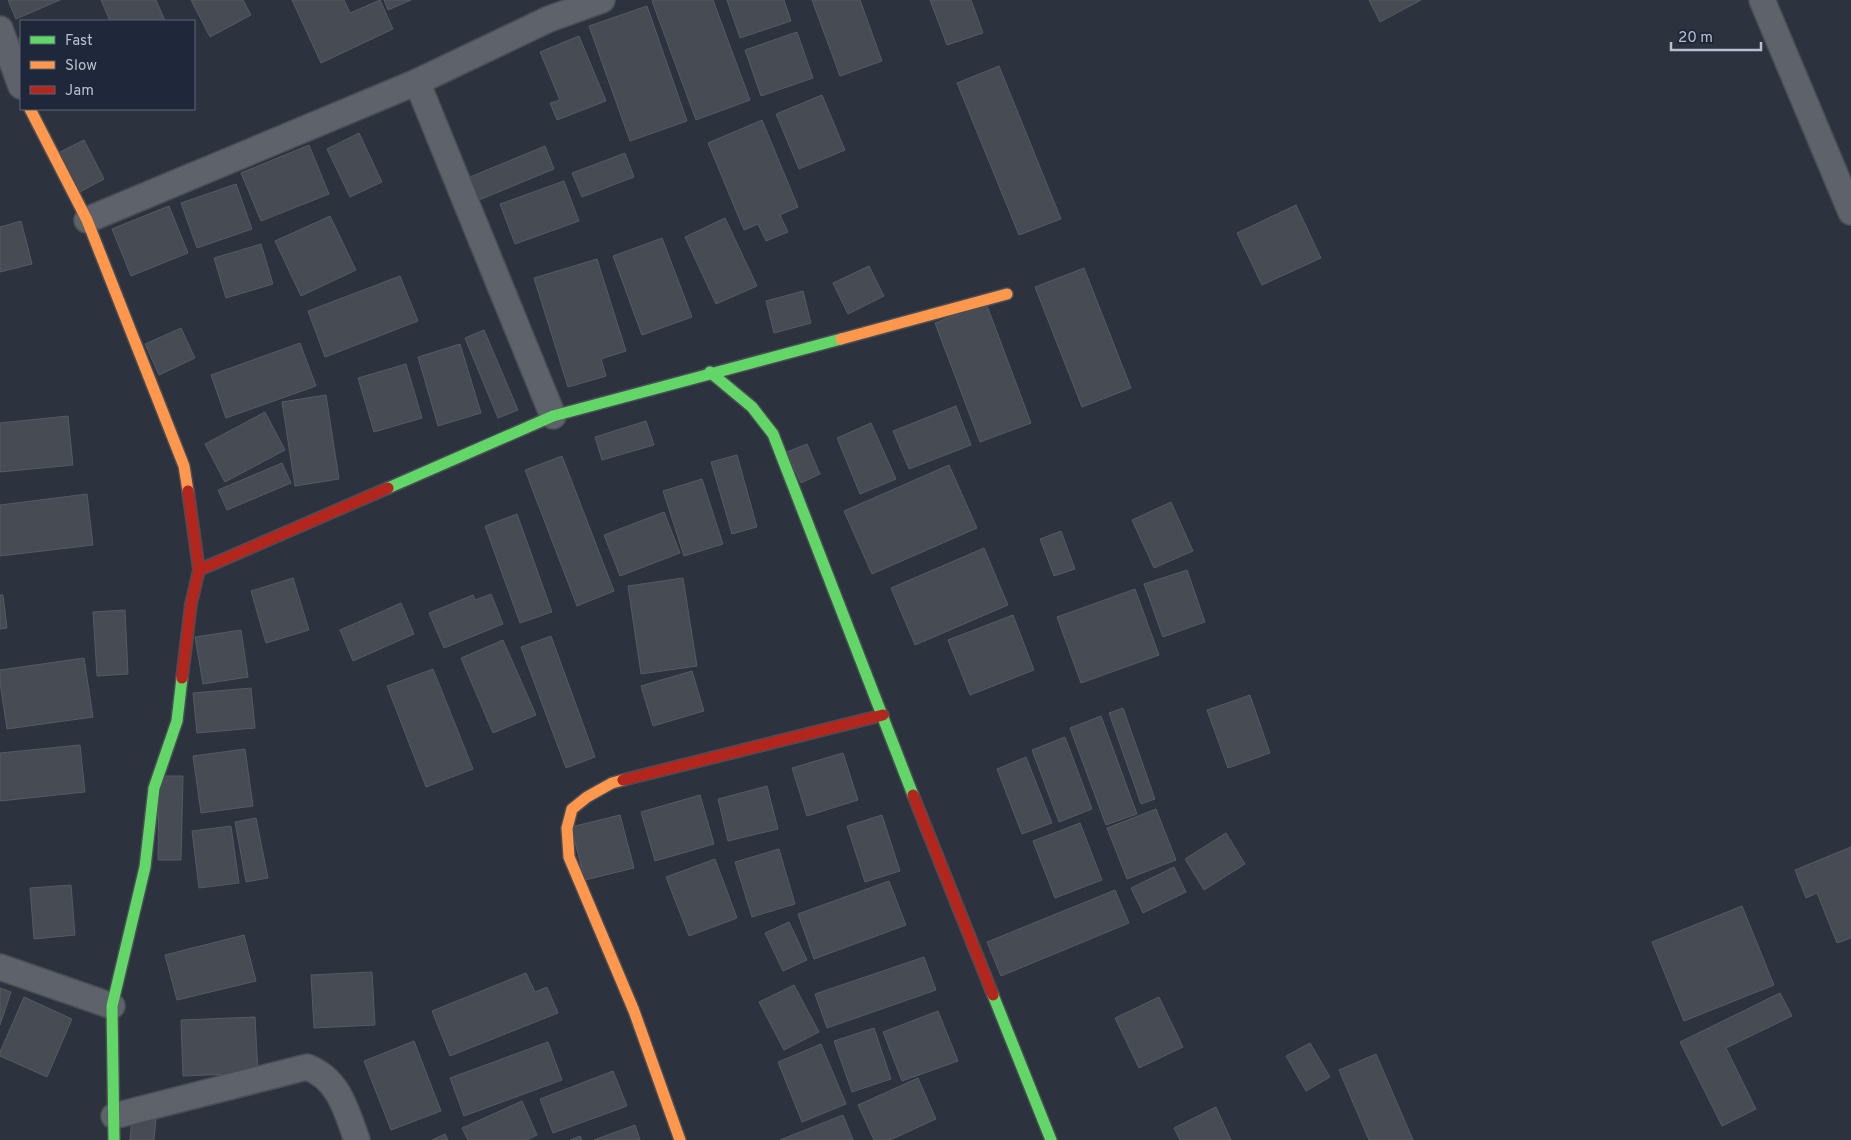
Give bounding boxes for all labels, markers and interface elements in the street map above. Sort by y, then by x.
legend [20,20,195,110]
scale bar [1671,20,1761,52]
text: 20 m [1678,29,1713,48]
text: Fast [65,32,93,51]
text: Slow [65,57,97,76]
text: Jam [65,82,94,101]

